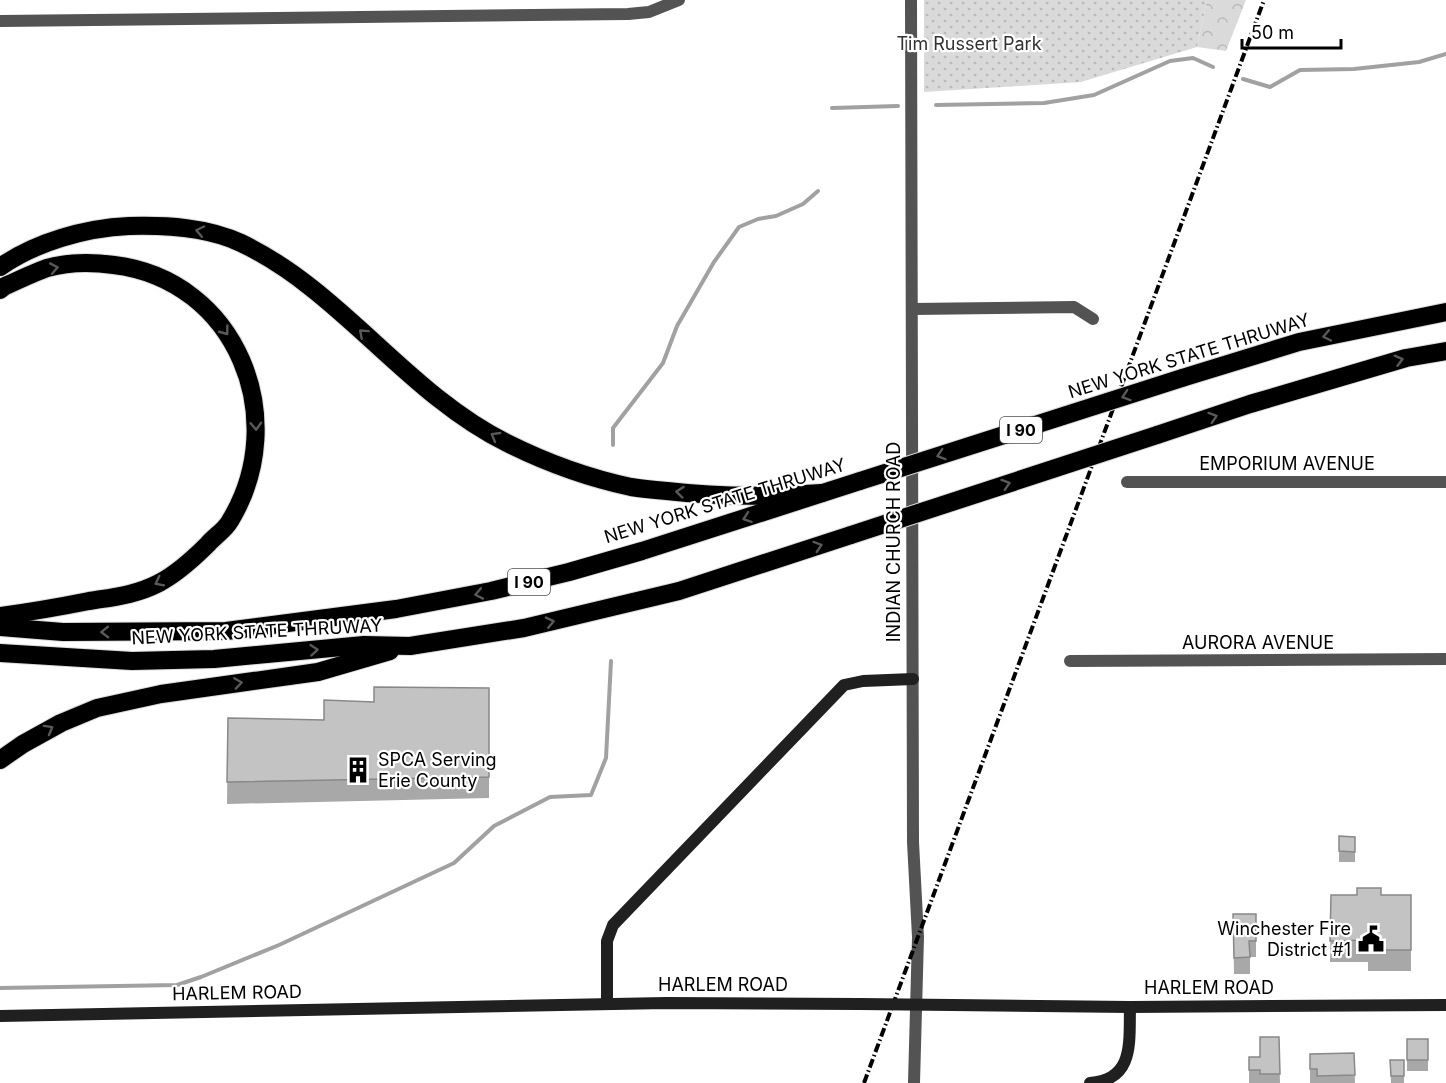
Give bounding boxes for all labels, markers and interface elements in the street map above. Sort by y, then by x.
scale bar [1242,12,1341,50]
text: 50 m [1251,22,1294,43]
park label: Tim Russert Park [896,33,1042,54]
one-way arrow [195,225,205,238]
one-way arrow [48,262,58,275]
street label: NEW YORK STATE THRUWAY [1066,309,1312,402]
one-way arrow [218,325,229,336]
one-way arrow [359,329,370,340]
one-way arrow [1322,329,1332,342]
one-way arrow [1393,355,1404,367]
one-way arrow [1121,389,1132,401]
one-way arrow [1207,411,1218,424]
road number: I 90 [1000,417,1042,443]
one-way arrow [249,422,262,431]
one-way arrow [491,432,501,443]
street label: INDIAN CHURCH ROAD [883,442,904,642]
one-way arrow [936,448,947,461]
street label: EMPORIUM AVENUE [1199,453,1375,474]
street label: NEW YORK STATE THRUWAY [602,454,848,547]
one-way arrow [1001,479,1011,491]
one-way arrow [676,487,685,499]
one-way arrow [742,511,753,523]
one-way arrow [812,540,823,553]
road number: I 90 [508,569,550,595]
one-way arrow [154,575,165,587]
one-way arrow [474,587,484,600]
street label: NEW YORK STATE THRUWAY [131,614,383,649]
one-way arrow [545,616,555,629]
one-way arrow [100,626,109,638]
street label: AURORA AVENUE [1182,632,1334,653]
one-way arrow [310,644,319,657]
one-way arrow [233,678,242,690]
one-way arrow [43,725,53,736]
place label: SPCA Serving Erie County [378,749,497,791]
building icon: SPCA Serving Erie County [343,755,373,785]
place label: Winchester Fire District #1 [1217,918,1351,960]
public building icon: Winchester Fire District #1 [1356,924,1386,954]
street label: HARLEM ROAD [658,974,788,995]
street label: HARLEM ROAD [1144,977,1274,998]
street label: HARLEM ROAD [172,981,302,1004]

